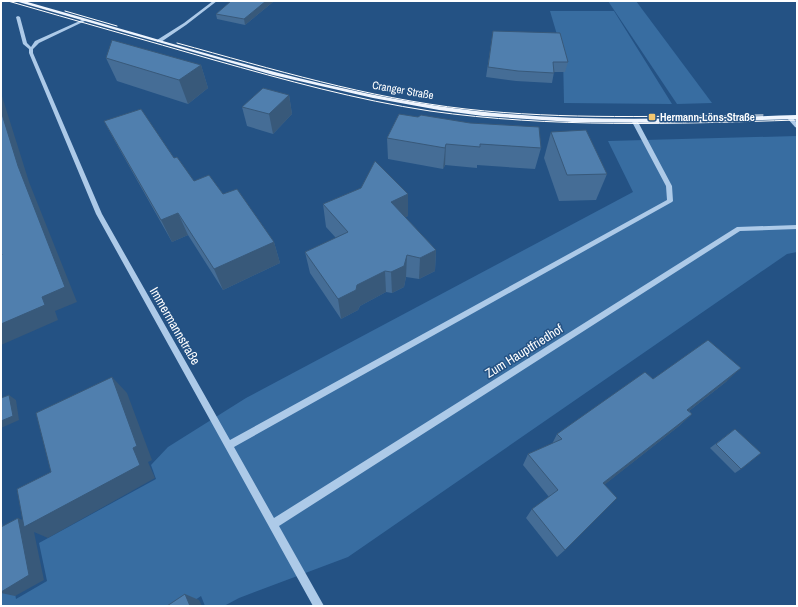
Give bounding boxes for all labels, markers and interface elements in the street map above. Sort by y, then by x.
street label: Cranger Straße [371,78,435,102]
place label: Hermann-Löns-Straße [660,110,755,124]
marker: Hermann-Löns-Straße [647,112,657,122]
street label: Immermannstraße [146,284,204,368]
street label: Zum Hauptfriedhof [482,320,566,382]

